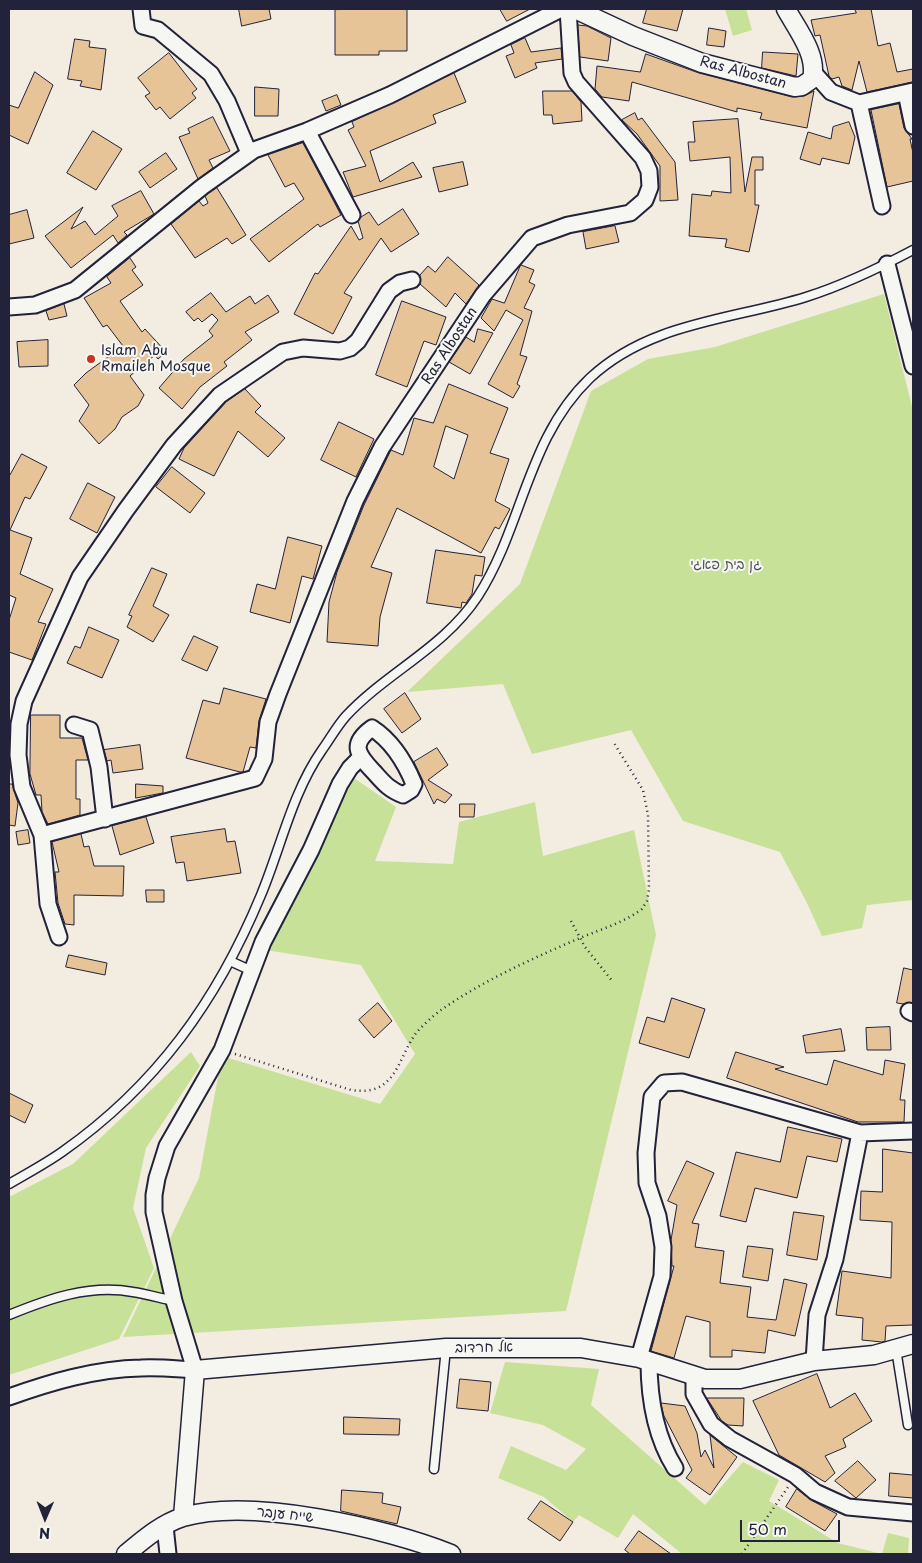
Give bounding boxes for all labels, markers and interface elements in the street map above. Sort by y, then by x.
street label: Ras Albostan [698,53,788,93]
street label: Ras Albostan [419,304,481,388]
place label: Islam Abu Rmaileh Mosque [101,343,211,376]
marker: Islam Abu Rmaileh Mosque [85,353,97,365]
park label: גן בית פאגי [690,557,762,573]
street label: אל חרדוב [455,1339,513,1357]
north arrow [20,1493,70,1543]
street label: שייח ענבר [256,1504,314,1526]
scale bar [742,1510,842,1542]
text: 50 m [748,1517,787,1540]
text: N [39,1523,50,1544]

